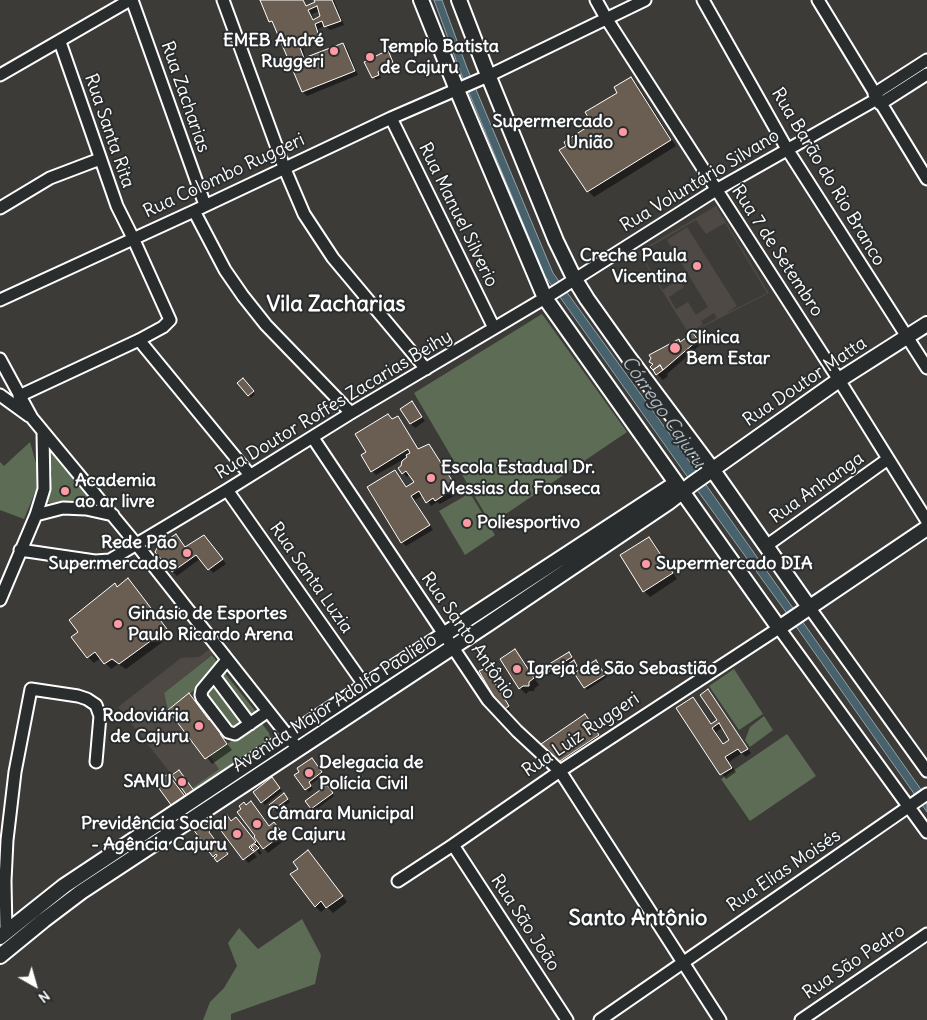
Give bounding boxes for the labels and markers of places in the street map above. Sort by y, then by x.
place label: EMEB André Ruggeri [223,30,324,72]
place label: Templo Batista de Cajuru [380,36,499,78]
marker: EMEB André Ruggeri [328,45,340,57]
marker: Templo Batista de Cajuru [364,51,376,63]
place label: Supermercado União [493,111,613,154]
marker: Supermercado União [617,126,629,138]
place label: Creche Paula Vicentina [580,245,687,288]
marker: Creche Paula Vicentina [691,260,703,272]
place label: Clínica Bem Estar [686,327,770,369]
marker: Clínica Bem Estar [668,341,682,355]
place label: Escola Estadual Dr. Messias da Fonseca [441,457,601,499]
place label: Academia ao ar livre [75,470,156,512]
marker: Escola Estadual Dr. Messias da Fonseca [425,472,437,484]
marker: Academia ao ar livre [59,485,71,497]
place label: Poliesportivo [477,512,580,534]
marker: Poliesportivo [461,517,473,529]
place label: Rede Pão Supermercados [48,532,177,574]
marker: Rede Pão Supermercados [181,547,193,559]
place label: Supermercado DIA [656,553,813,575]
marker: Supermercado DIA [640,558,652,570]
place label: Ginásio de Esportes Paulo Ricardo Arena [128,603,293,646]
marker: Ginásio de Esportes Paulo Ricardo Arena [112,618,124,630]
place label: Igreja de São Sebastião [527,658,717,680]
marker: Igreja de São Sebastião [511,663,523,675]
place label: Rodoviária de Cajuru [102,705,189,748]
marker: Rodoviária de Cajuru [193,720,205,732]
place label: Delegacia de Polícia Civil [319,752,423,794]
marker: Delegacia de Polícia Civil [303,767,315,779]
place label: SAMU [124,771,172,793]
marker: SAMU [176,776,188,788]
place label: Câmara Municipal de Cajuru [267,803,414,846]
place label: Previdência Social - Agência Cajuru [81,813,227,856]
marker: Câmara Municipal de Cajuru [251,818,263,830]
marker: Previdência Social - Agência Cajuru [231,828,243,840]

